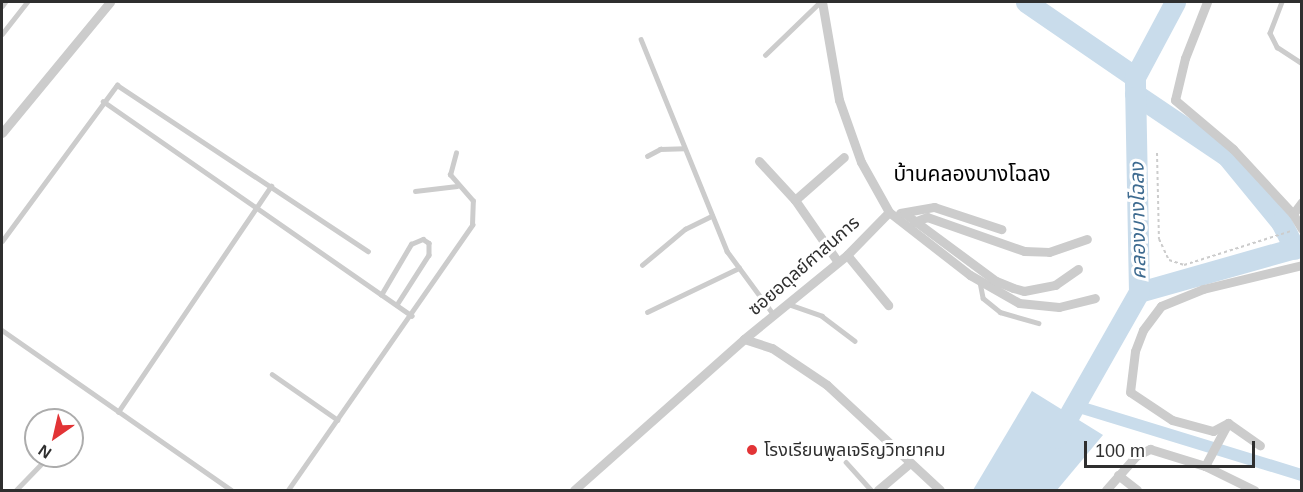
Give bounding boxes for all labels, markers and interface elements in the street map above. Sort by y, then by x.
district label: บ้านคลองบางโฉลง [894,161,1050,187]
water label: คลองบางโฉลง [1125,162,1151,280]
street label: ซอยอดุลย์ศาสนการ [744,212,864,320]
north arrow [24,408,84,468]
scale bar [1087,429,1258,467]
place label: โรงเรียนพูลเจริญวิทยาคม [764,439,946,461]
text: N [35,441,54,462]
text: 100 m [1095,441,1145,461]
marker: โรงเรียนพูลเจริญวิทยาคม [745,443,759,457]

